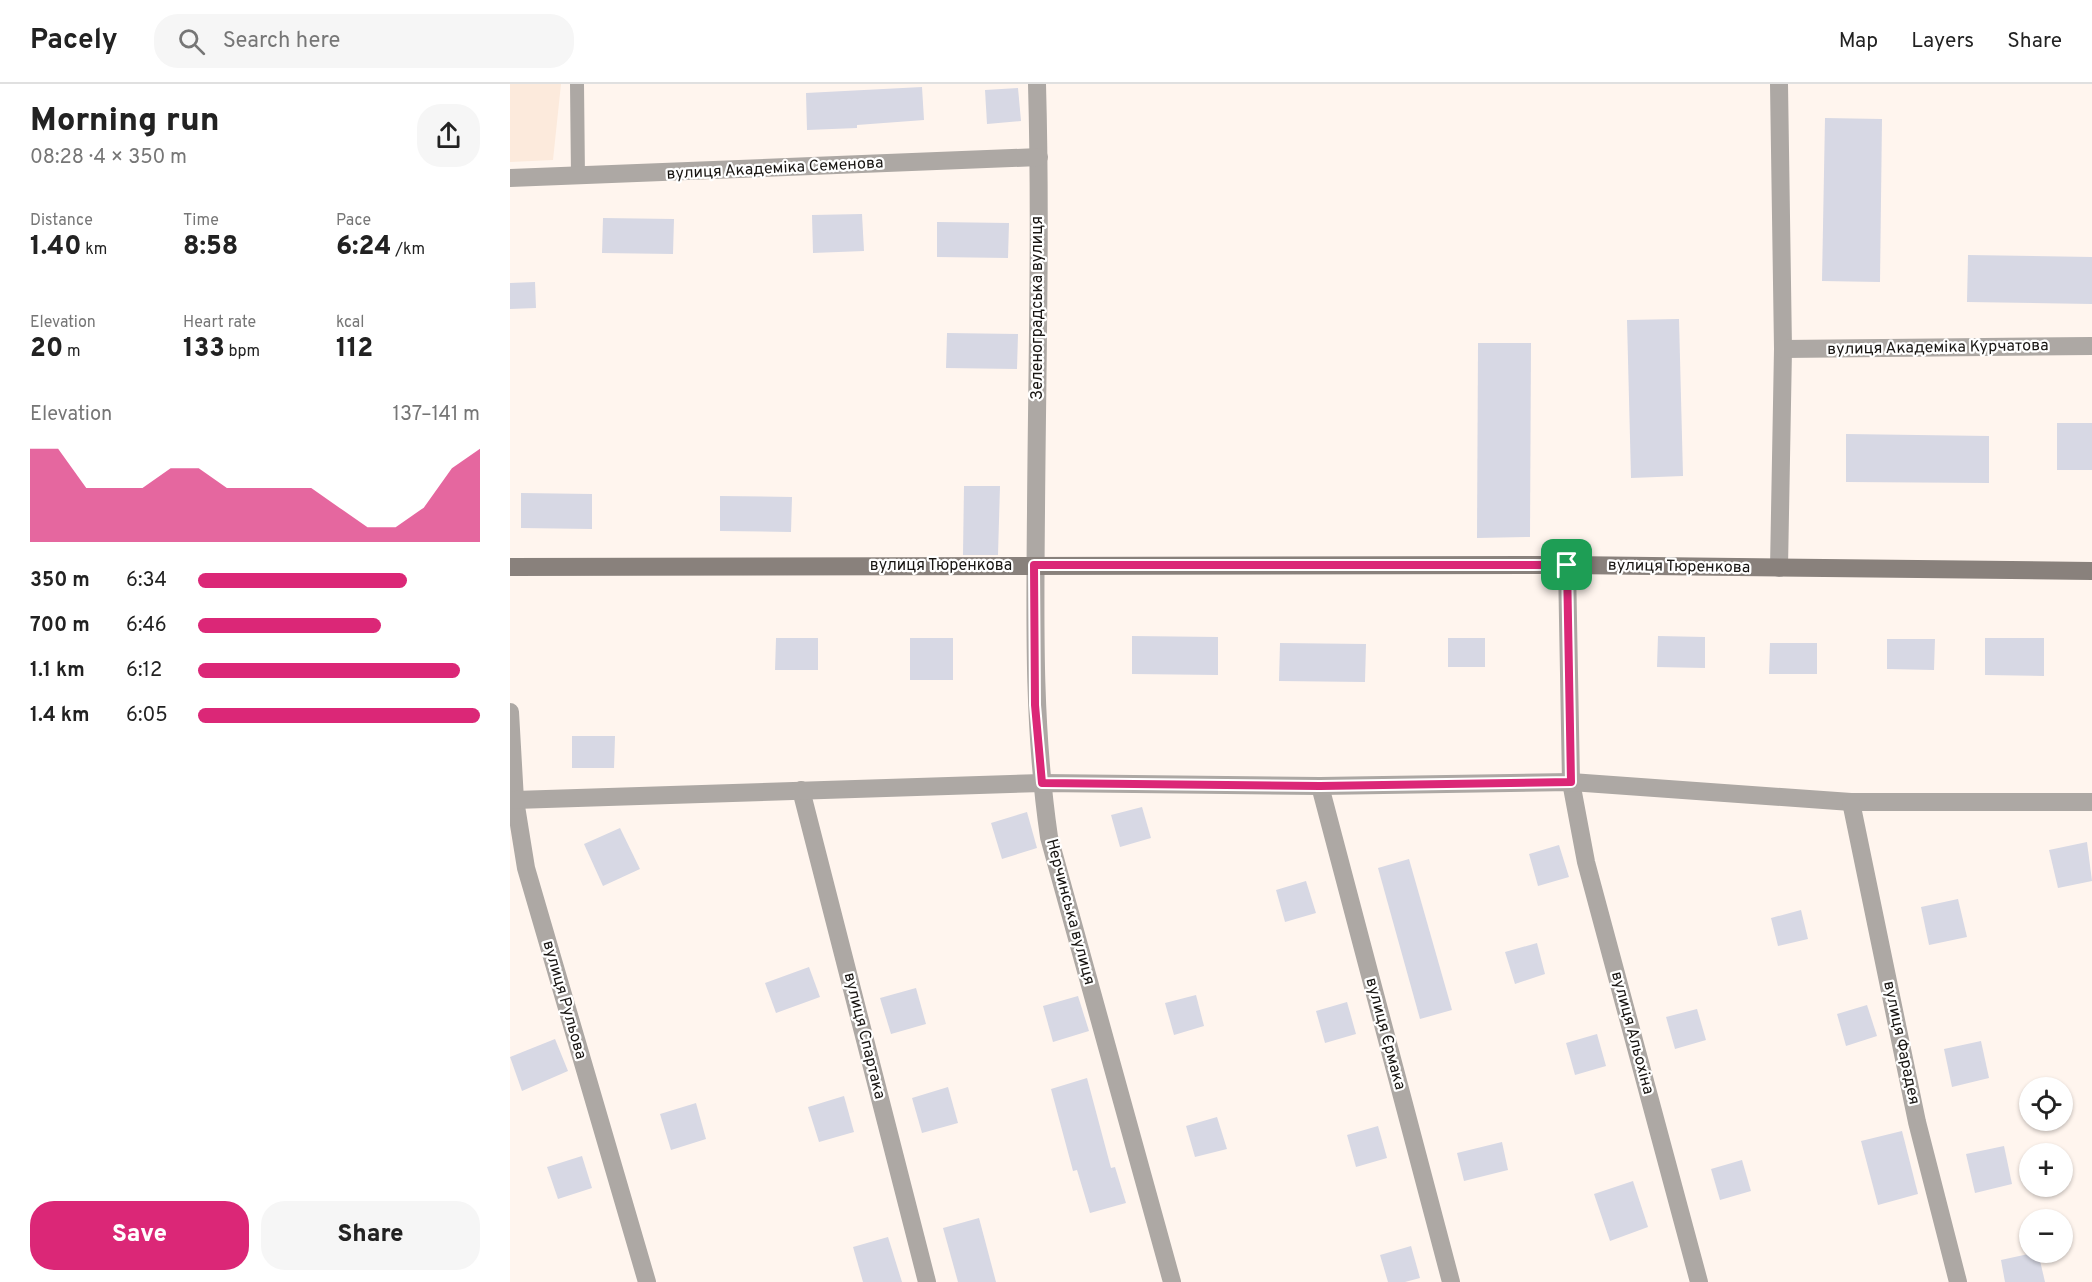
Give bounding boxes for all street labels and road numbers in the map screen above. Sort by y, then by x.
street label: вулиця Академіка Семенова [666,153,884,185]
street label: Зеленоградська вулиця [1028,216,1048,400]
street label: вулиця Академіка Курчатова [1827,336,2049,360]
street label: вулиця Тюренкова [870,556,1012,576]
street label: вулиця Тюренкова [1608,556,1750,578]
street label: Нерчинська вулиця [1041,837,1099,987]
street label: вулиця Рульова [538,938,590,1062]
street label: вулиця Альохіна [1606,969,1658,1097]
street label: вулиця Спартака [839,971,889,1101]
street label: вулиця Єрмака [1360,976,1410,1092]
street label: вулиця Фарадея [1878,979,1924,1107]

